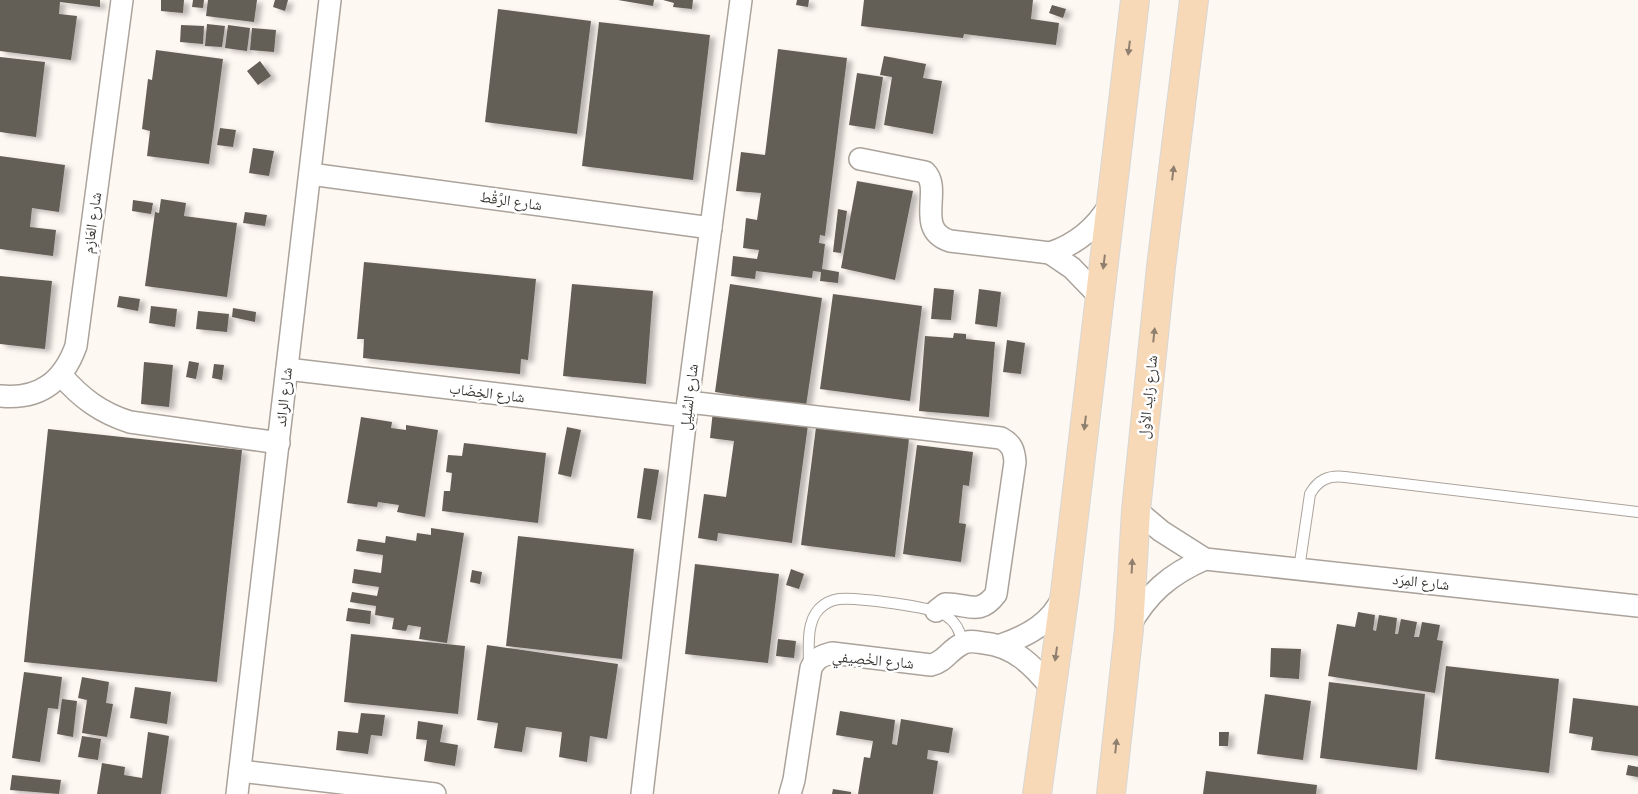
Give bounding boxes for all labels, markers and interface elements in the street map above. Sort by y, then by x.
one-way arrow [1125,41,1133,57]
one-way arrow [1169,165,1177,181]
street label: شارع الرَّقْط [479,188,543,215]
street label: شارع العَازِم [79,191,108,255]
one-way arrow [1100,254,1108,270]
one-way arrow [1150,327,1158,343]
street label: شارع زايد الأول [1135,354,1162,440]
street label: شارع السِّلِيل [676,363,703,431]
street label: شارع الرائد [272,366,297,428]
street label: شارع الخِضَاب [448,379,526,408]
one-way arrow [1081,416,1089,432]
one-way arrow [1129,558,1137,574]
street label: شارع المِرَد [1392,570,1450,595]
one-way arrow [1052,646,1060,662]
street label: شارع الخْصِيفي [831,647,915,675]
one-way arrow [1112,737,1120,753]

